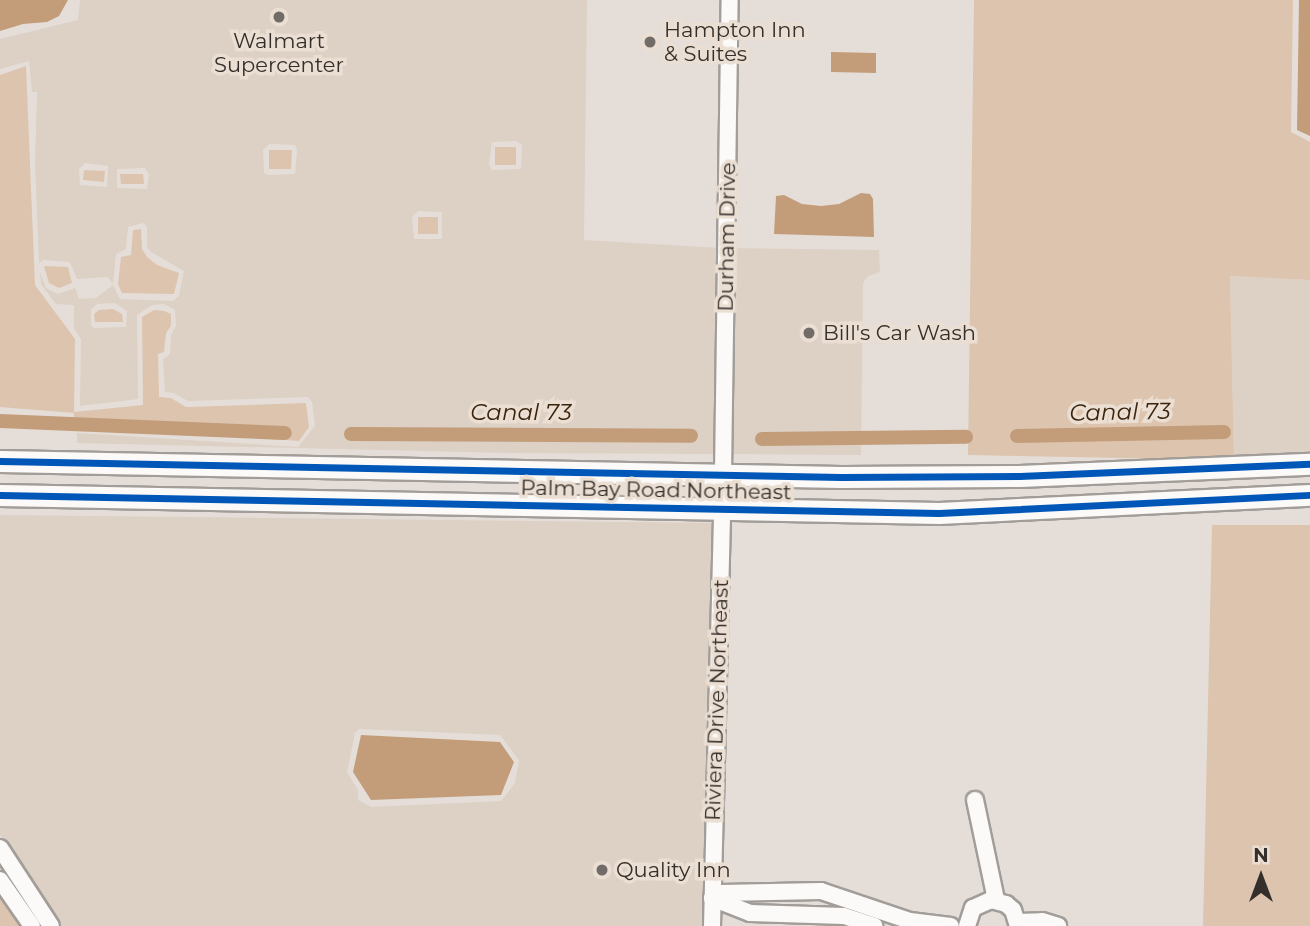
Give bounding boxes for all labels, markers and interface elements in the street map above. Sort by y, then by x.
marker: Walmart Supercenter [271,9,287,25]
place label: Hampton Inn & Suites [664,17,806,67]
place label: Walmart Supercenter [214,28,344,78]
marker: Hampton Inn & Suites [642,34,658,50]
street label: Durham Drive [713,162,741,312]
place label: Bill's Car Wash [823,320,976,346]
marker: Bill's Car Wash [801,325,817,341]
water label: Canal 73 [1069,397,1171,427]
water label: Canal 73 [470,398,572,426]
street label: Palm Bay Road Northeast [520,475,792,505]
street label: Riviera Drive Northeast [700,579,734,821]
north arrow [1226,842,1296,912]
text: N [1253,844,1269,867]
place label: Quality Inn [616,857,731,883]
marker: Quality Inn [594,862,610,878]

